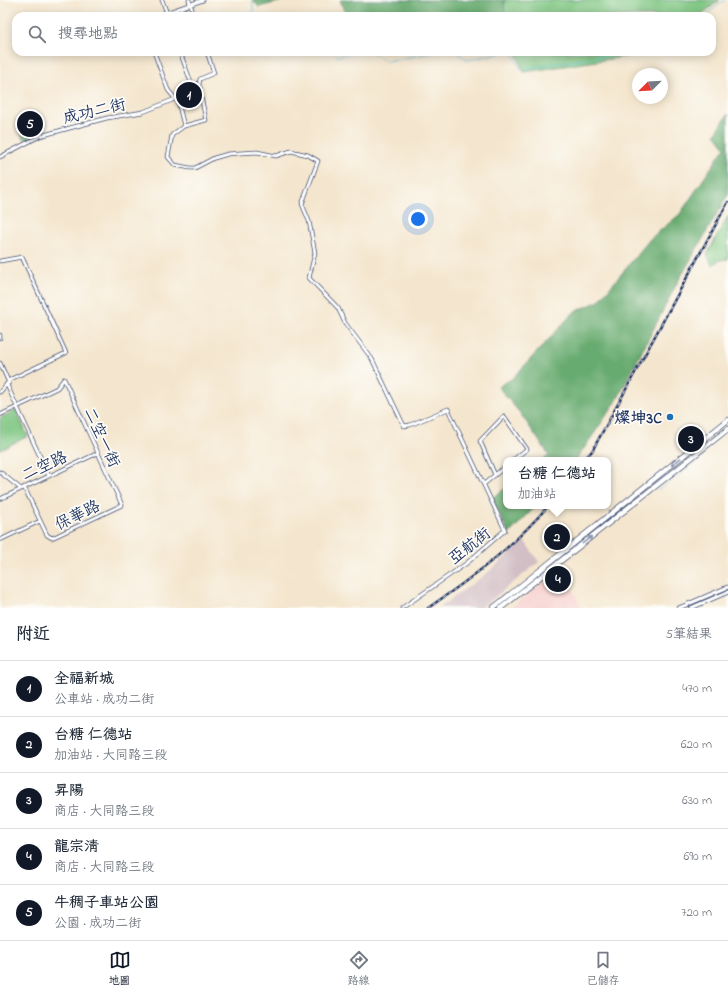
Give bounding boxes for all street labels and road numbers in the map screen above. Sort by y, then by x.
street label: 成功二街 [61,93,128,131]
street label: 二空一街 [77,404,126,472]
street label: 二空路 [18,446,72,488]
street label: 保華路 [51,494,105,537]
street label: 亞航街 [444,522,497,571]

